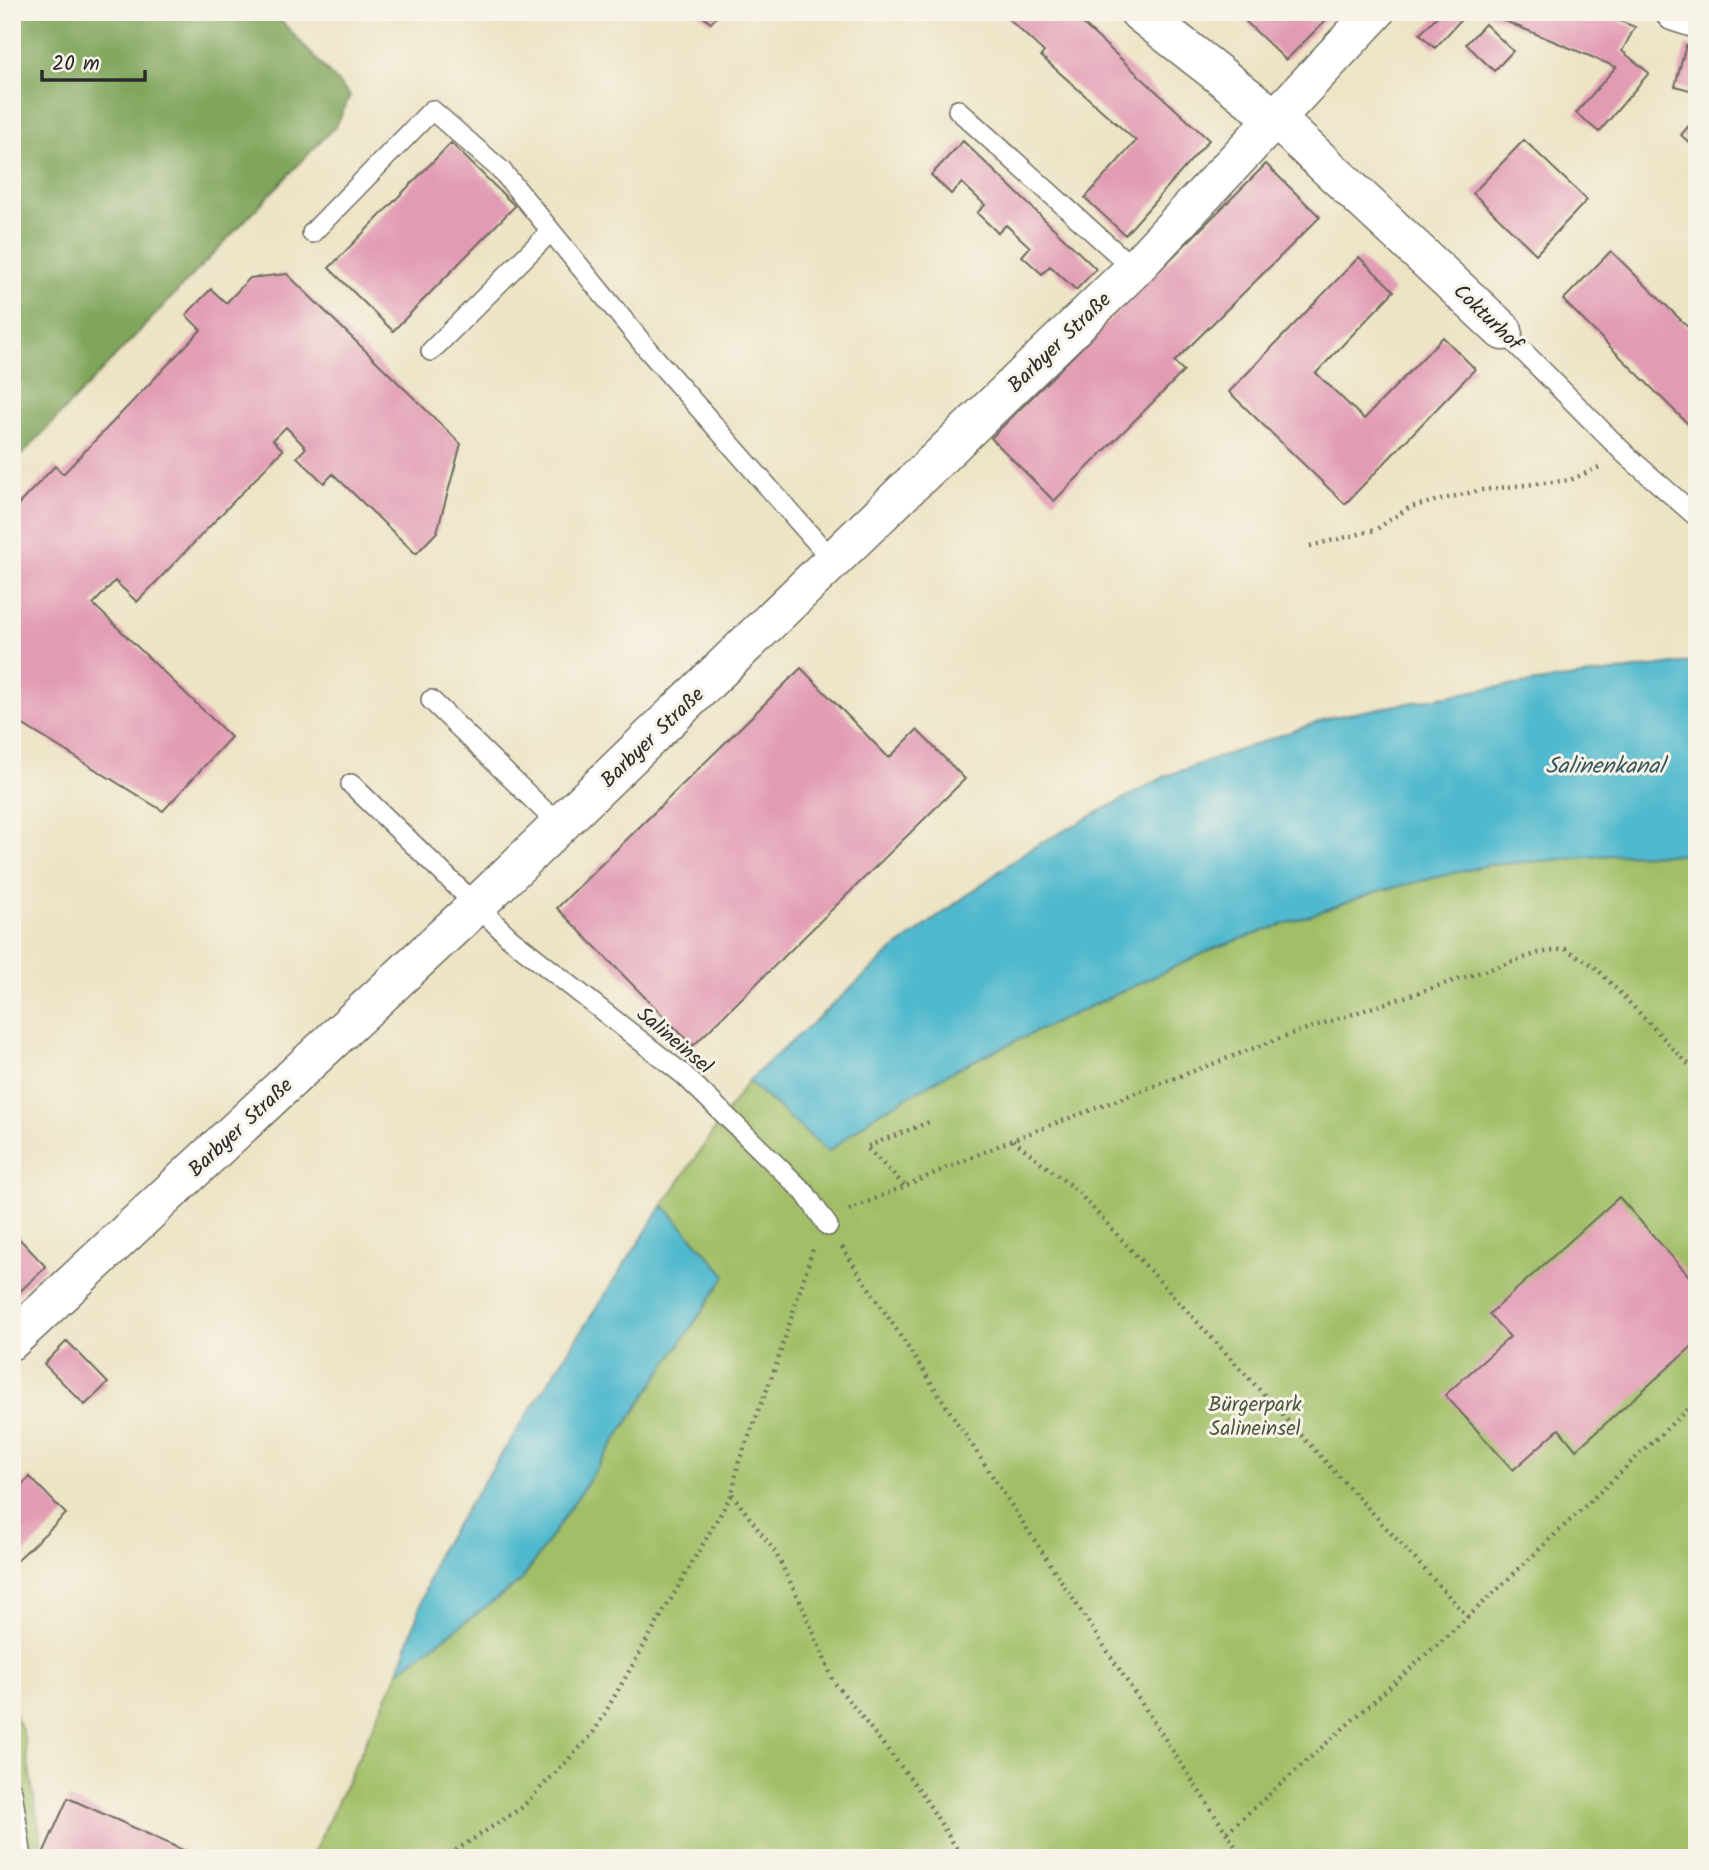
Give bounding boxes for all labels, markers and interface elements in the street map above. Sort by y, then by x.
scale bar [42,38,145,82]
text: 20 m [52,48,100,81]
street label: Cokturhof [1445,276,1531,361]
street label: Barbyer Straße [1000,284,1120,401]
street label: Barbyer Straße [593,679,713,796]
water label: Salinenkanal [1545,749,1669,785]
street label: Salineinsel [628,999,720,1083]
street label: Barbyer Straße [181,1070,302,1186]
park label: Bürgerpark Salineinsel [1208,1389,1302,1446]

